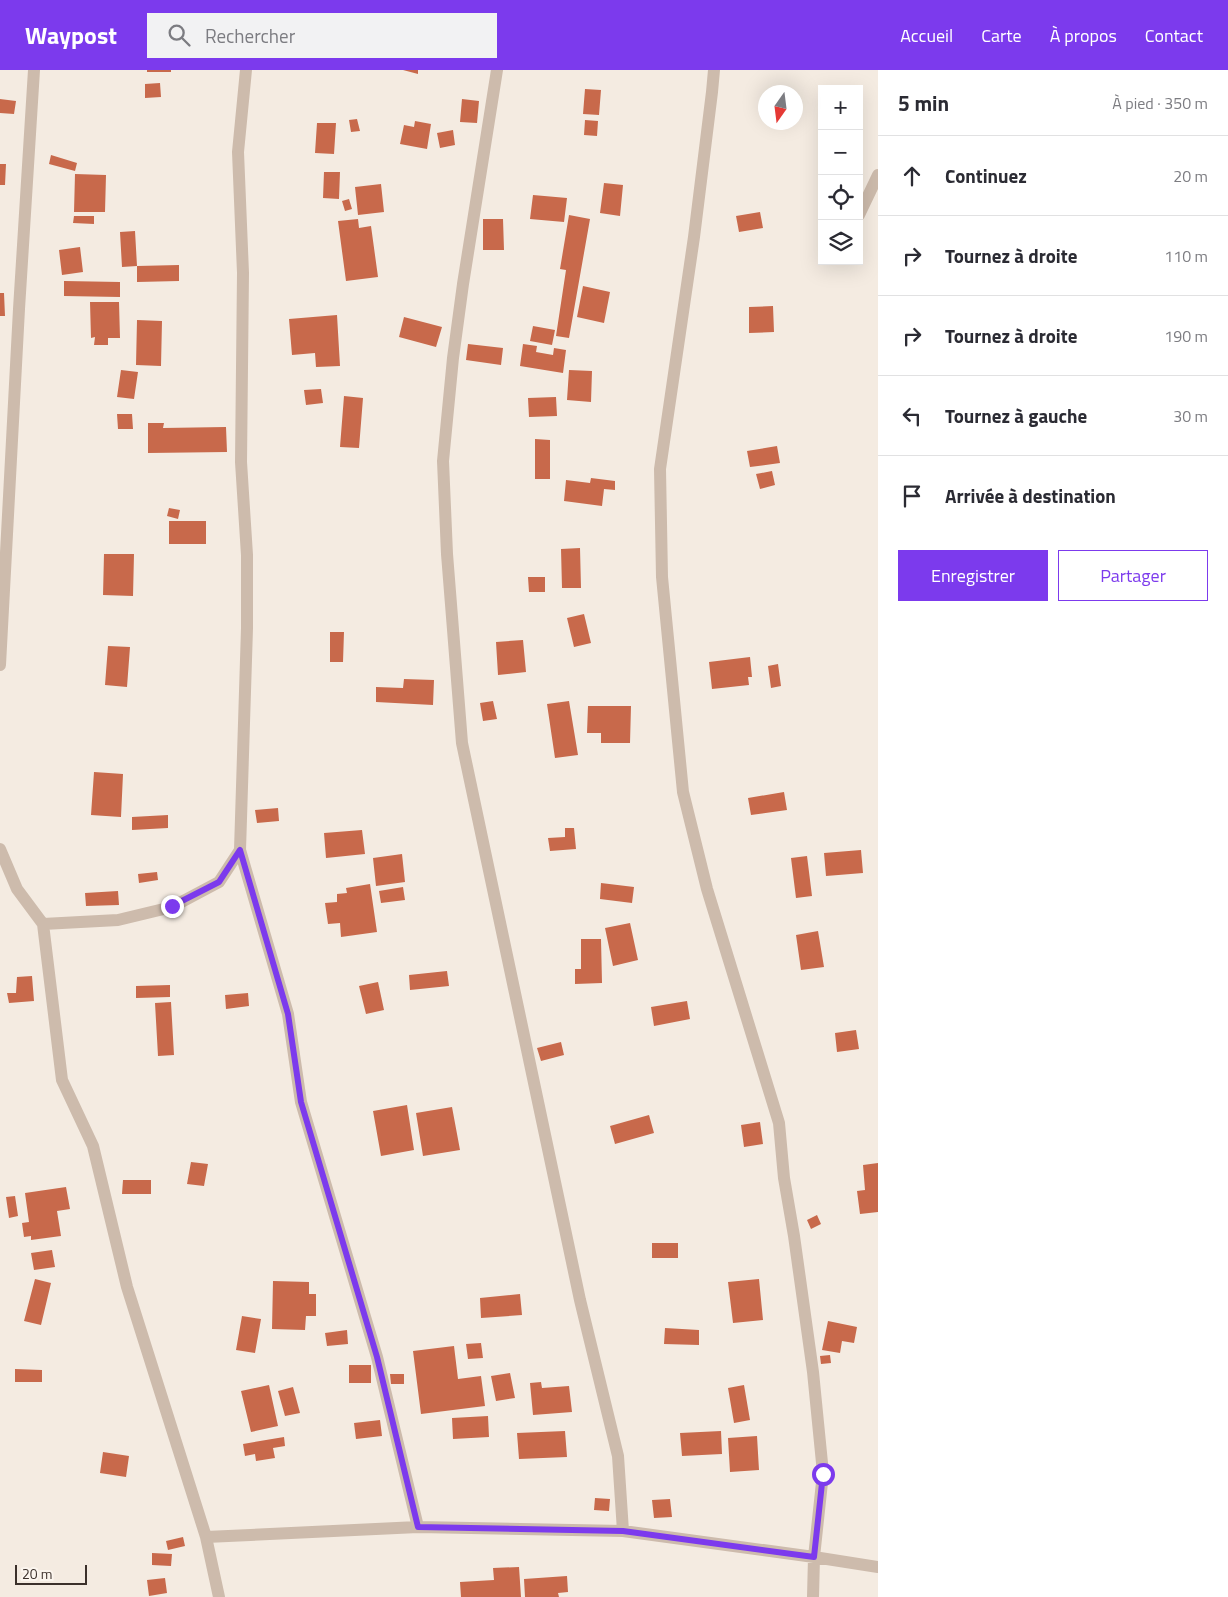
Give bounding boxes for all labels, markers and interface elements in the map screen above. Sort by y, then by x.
search box [147,13,497,58]
text: Waypost [25,17,117,53]
icon: search [165,21,193,49]
text: Rechercher [205,21,295,50]
text: Accueil [900,22,953,49]
text: Carte [981,22,1022,49]
text: À propos [1050,22,1117,49]
text: Contact [1145,22,1203,49]
north arrow [758,85,803,130]
map controls [818,85,863,265]
button: + [818,85,863,130]
text: 5 min [898,87,949,119]
text: À pied · 350 m [1112,91,1208,115]
button: − [818,130,863,175]
text: Continuez [945,161,1027,190]
icon: ahead [898,162,926,190]
text: 20 m [1173,164,1208,188]
button: locate [818,175,863,220]
button: layers [818,220,863,265]
text: Tournez à droite [945,241,1077,270]
icon: right [898,242,926,270]
text: 110 m [1164,244,1208,268]
text: Tournez à droite [945,321,1077,350]
icon: right [898,322,926,350]
text: 190 m [1164,324,1208,348]
text: Tournez à gauche [945,401,1087,430]
icon: left [898,402,926,430]
text: 30 m [1173,404,1208,428]
text: Arrivée à destination [945,481,1116,510]
icon: arrive [898,482,926,510]
button: Enregistrer [898,550,1048,601]
button: Partager [1058,550,1208,601]
route end [161,895,184,918]
route start [812,1463,835,1486]
scale bar [15,1562,88,1585]
text: 20 m [22,1563,52,1584]

